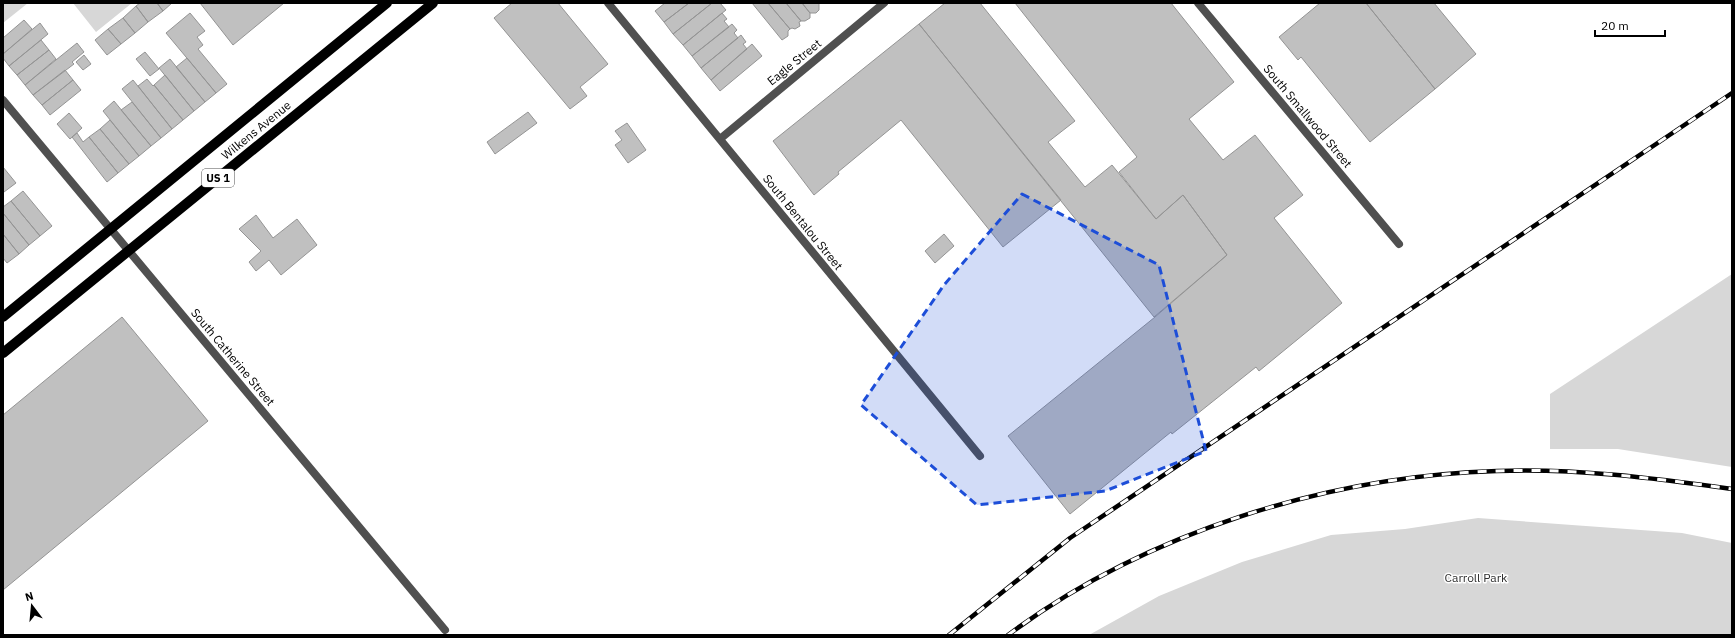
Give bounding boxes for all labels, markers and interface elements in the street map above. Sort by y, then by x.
scale bar [1595,12,1665,38]
text: 20 m [1601,18,1629,33]
street label: Eagle Street [764,36,824,88]
street label: South Smallwood Street [1260,61,1356,171]
street label: Wilkens Avenue [218,97,294,163]
road number: US 1 [202,169,234,187]
street label: South Bentalou Street [760,171,846,273]
street label: South Catherine Street [188,305,278,409]
park label: Carroll Park [1445,570,1508,585]
north arrow [12,586,52,626]
text: N [23,589,35,604]

